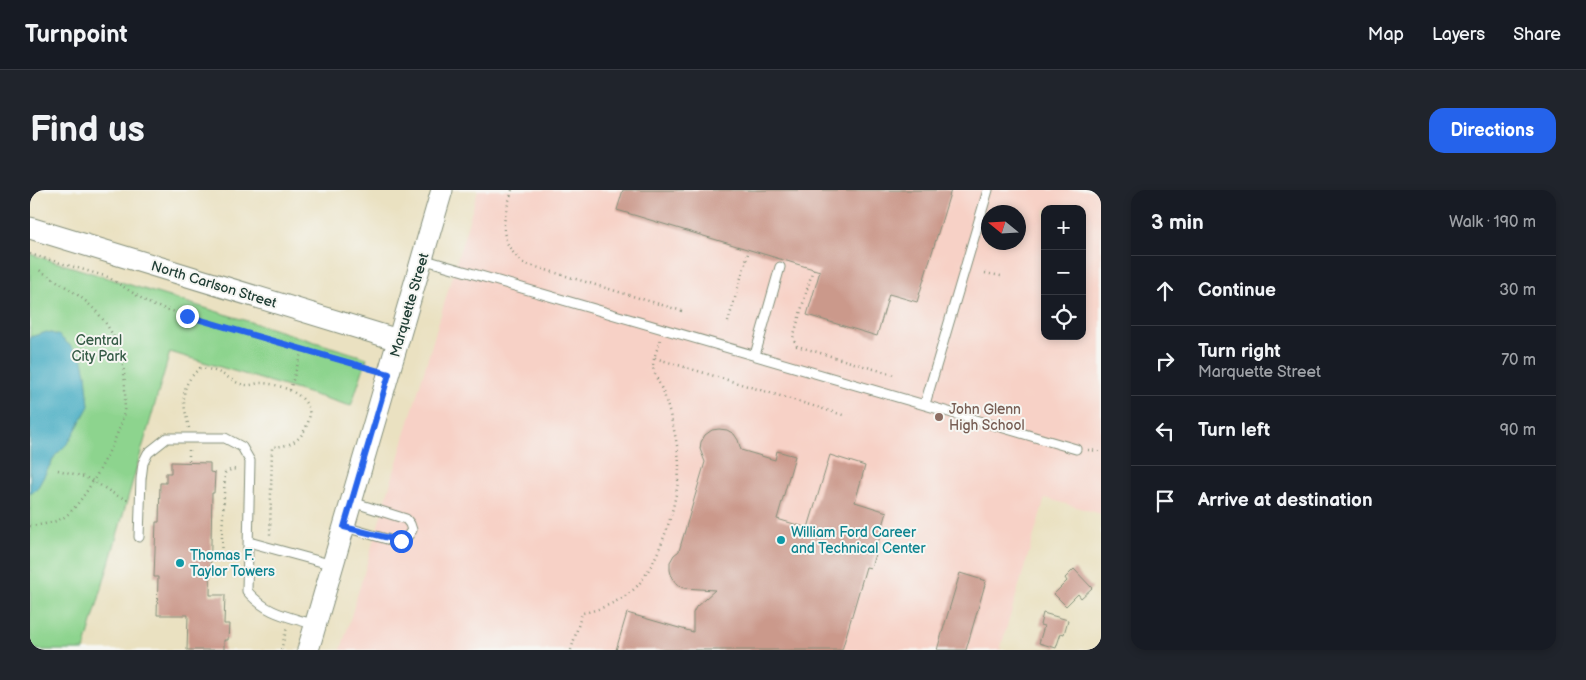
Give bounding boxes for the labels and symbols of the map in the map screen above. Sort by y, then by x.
north arrow [981,205,1026,250]
street label: Marquette Street [386,250,433,359]
street label: North Carlson Street [149,257,279,312]
route end [176,305,199,328]
park label: Central City Park [72,332,127,365]
place label: John Glenn High School [949,401,1025,434]
marker: John Glenn High School [933,411,945,423]
place label: William Ford Career and Technical Center [791,524,926,557]
route start [390,530,413,553]
marker: William Ford Career and Technical Center [775,534,787,546]
place label: Thomas F. Taylor Towers [190,547,275,580]
marker: Thomas F. Taylor Towers [174,557,186,569]

